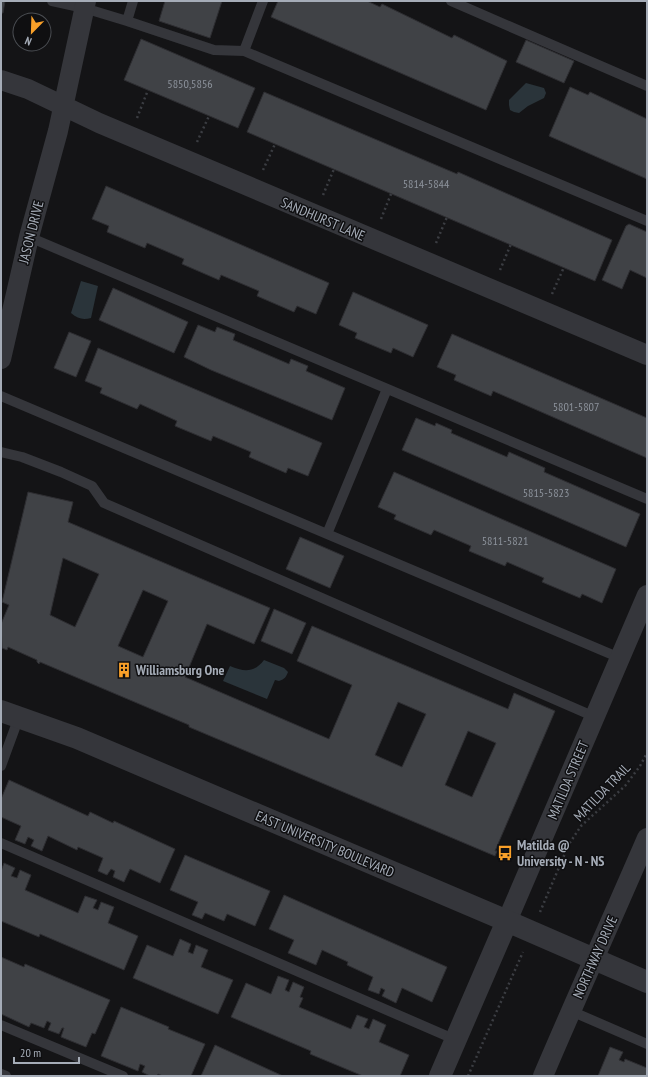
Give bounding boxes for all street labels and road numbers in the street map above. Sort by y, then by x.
street label: SANDHURST LANE [278,193,368,245]
street label: JASON DRIVE [14,199,47,266]
street label: MATILDA STREET [543,737,593,822]
street label: MATILDA TRAIL [570,759,634,825]
street label: EAST UNIVERSITY BOULEVARD [253,807,397,881]
street label: NORTHWAY DRIVE [569,913,621,1001]

